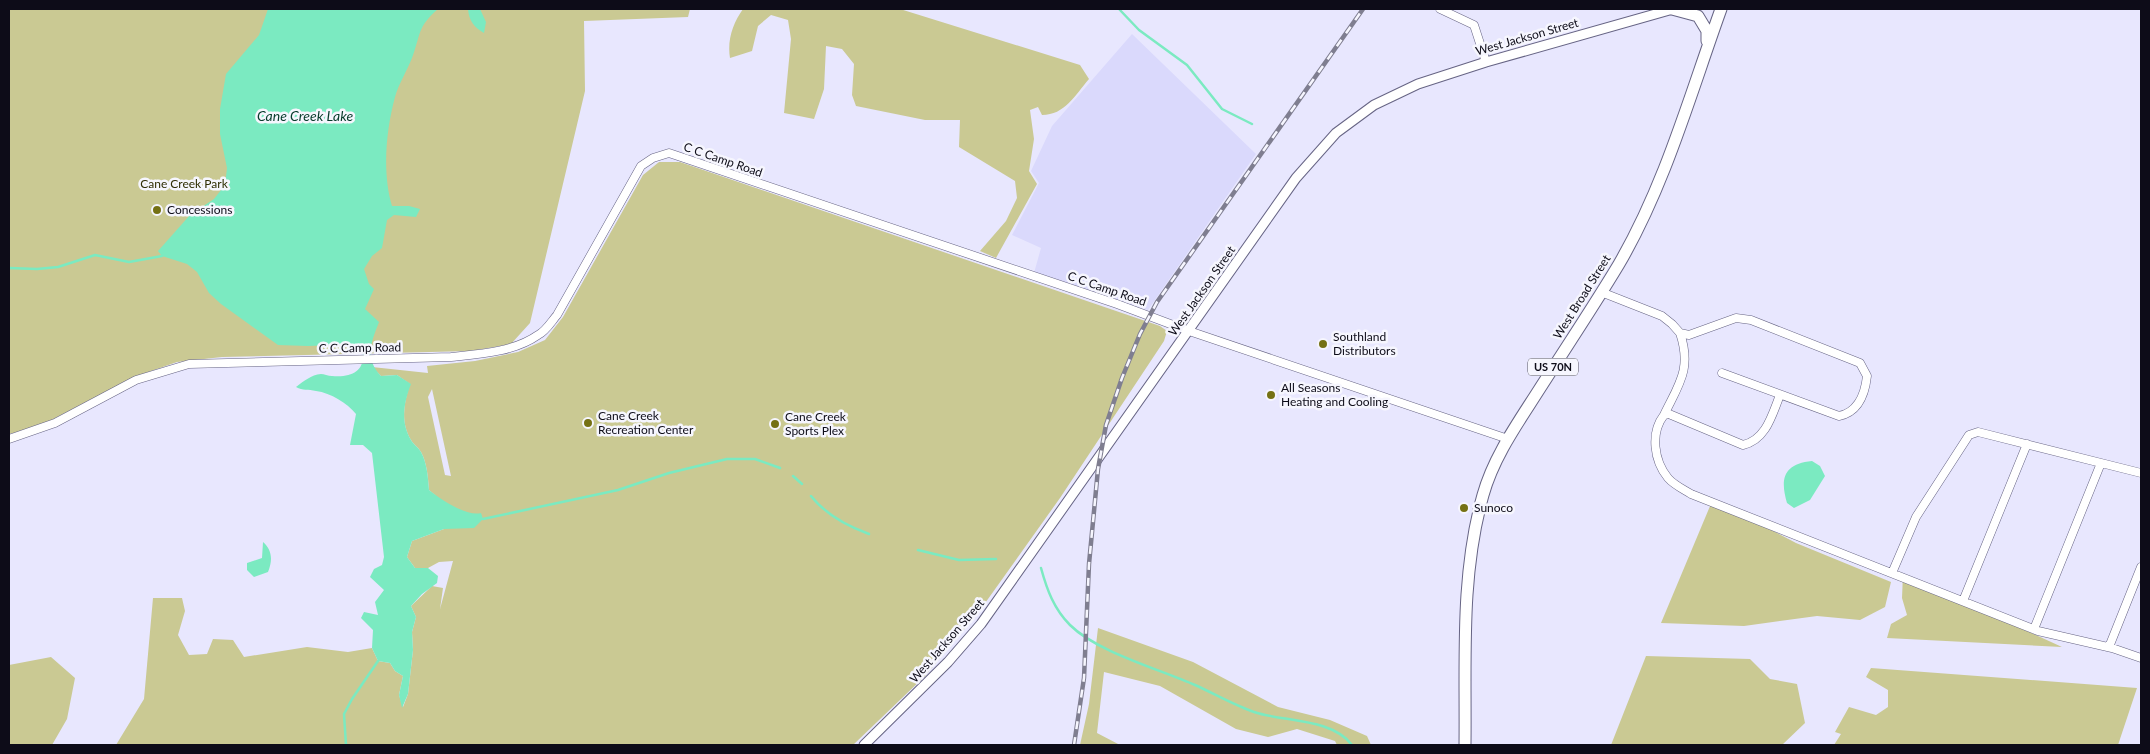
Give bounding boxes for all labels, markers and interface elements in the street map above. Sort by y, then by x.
street label: West Jackson Street [1474,14,1581,58]
water label: Cane Creek Lake [257,107,353,124]
street label: C C Camp Road [682,139,765,180]
park label: Cane Creek Park [140,176,229,191]
place label: Concessions [167,202,232,217]
marker: Concessions [151,204,163,216]
street label: West Jackson Street [1165,242,1239,339]
street label: West Broad Street [1550,251,1614,342]
street label: C C Camp Road [1066,268,1149,309]
place label: Southland Distributors [1333,329,1396,358]
marker: Southland Distributors [1317,338,1329,350]
street label: C C Camp Road [319,339,401,356]
road number: US 70N [1528,358,1578,376]
place label: All Seasons Heating and Cooling [1281,380,1388,409]
marker: All Seasons Heating and Cooling [1265,389,1277,401]
place label: Cane Creek Recreation Center [598,408,694,437]
place label: Cane Creek Sports Plex [785,409,847,438]
marker: Cane Creek Recreation Center [582,417,594,429]
marker: Cane Creek Sports Plex [769,418,781,430]
place label: Sunoco [1474,500,1513,515]
marker: Sunoco [1458,502,1470,514]
street label: West Jackson Street [906,595,988,686]

